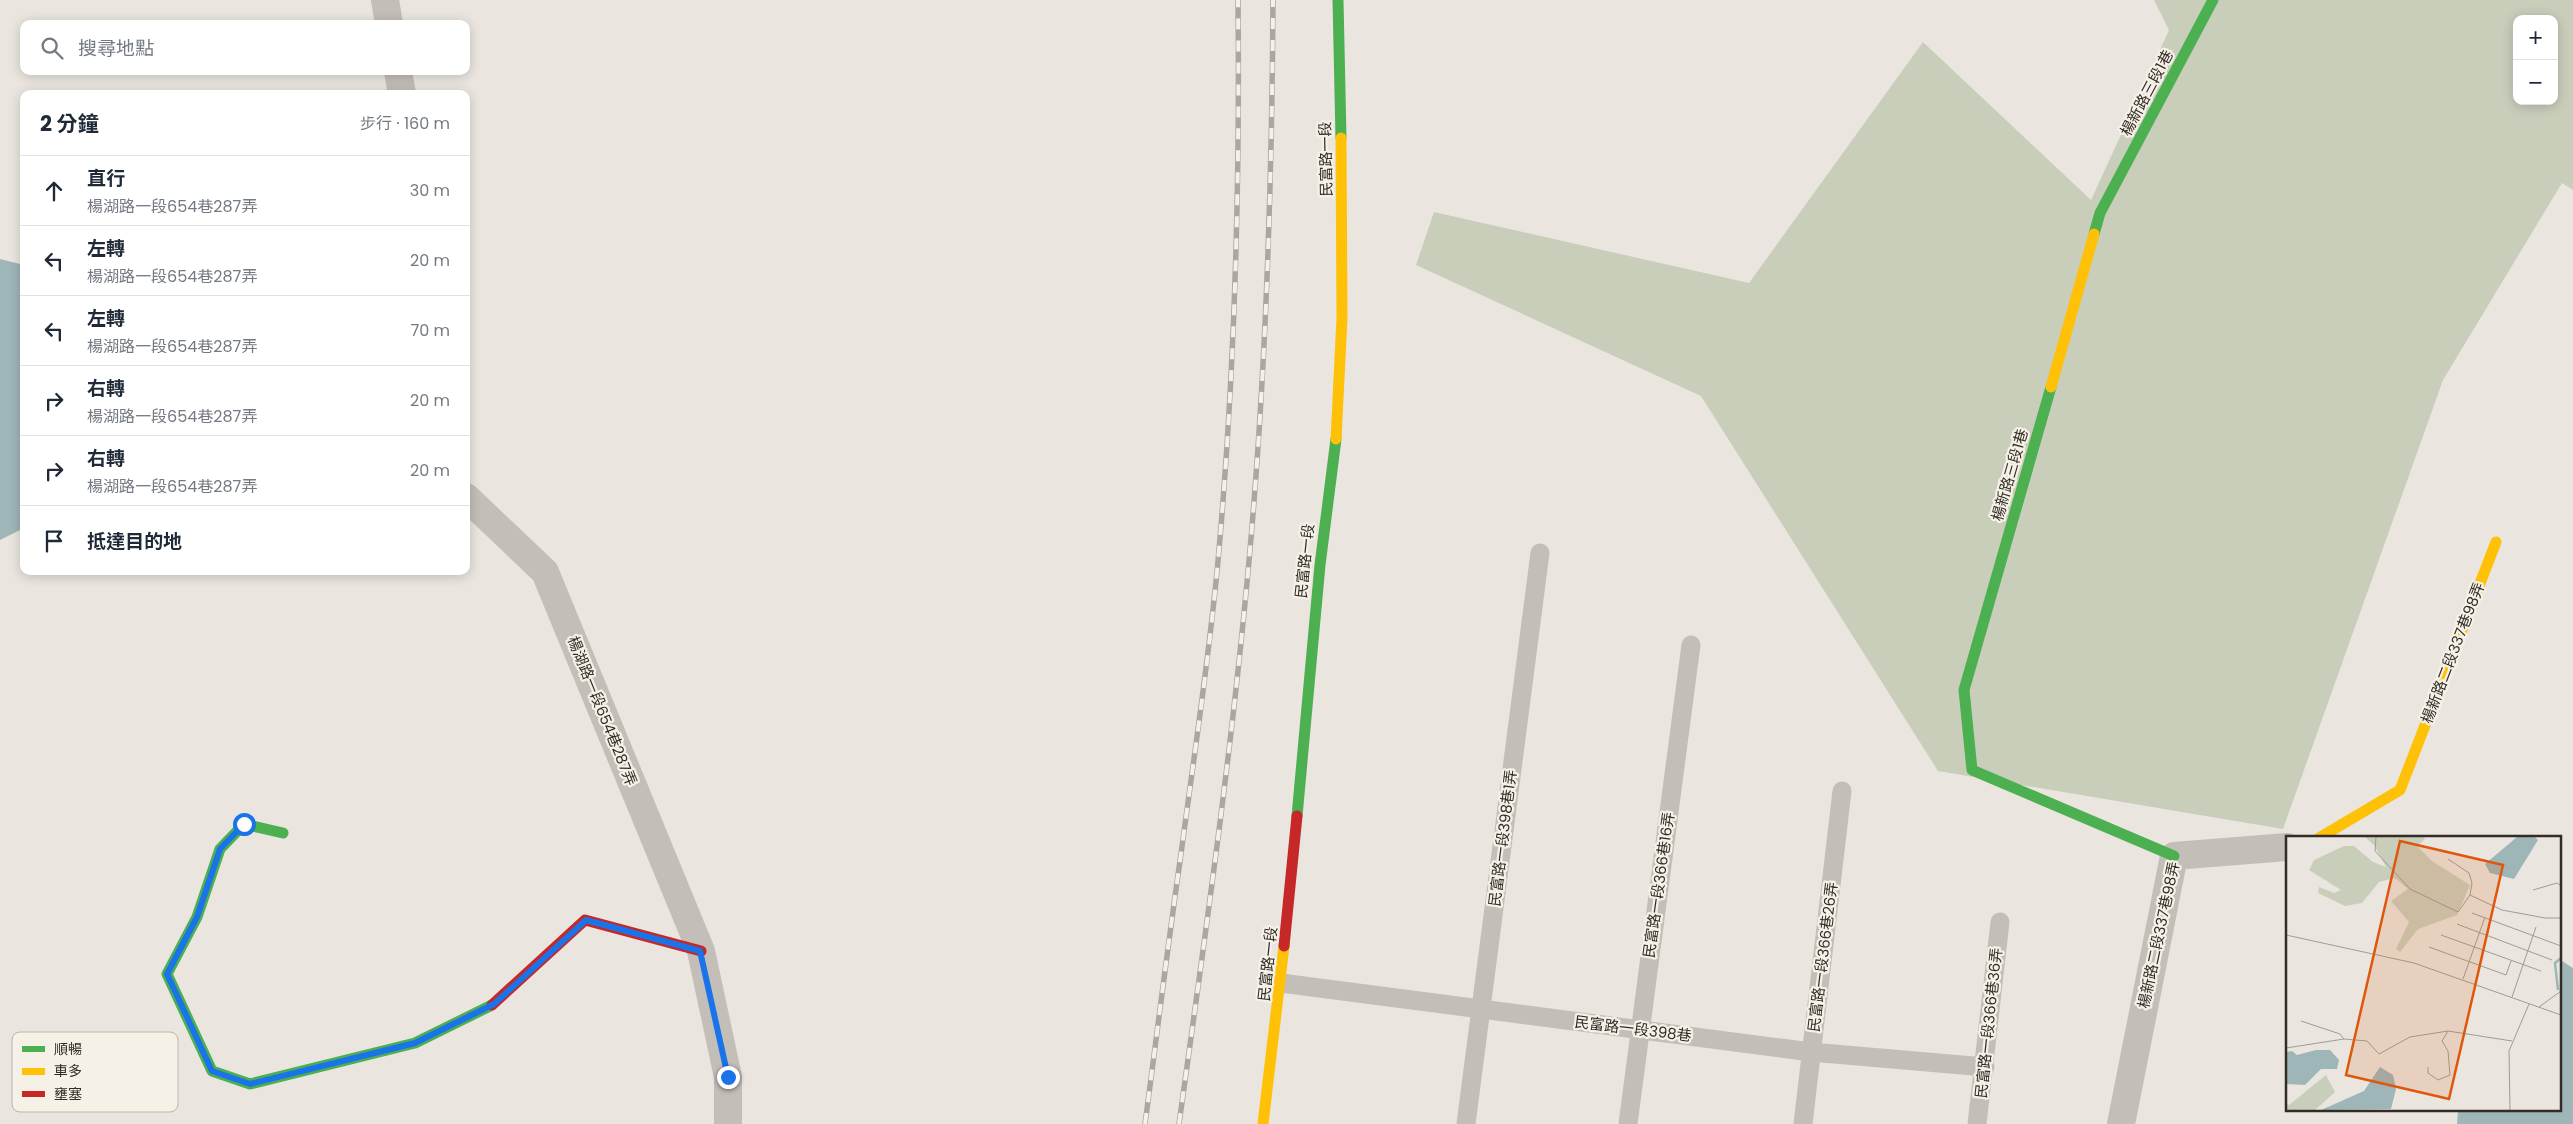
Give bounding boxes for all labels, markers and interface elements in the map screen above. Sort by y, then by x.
map controls [2513,15,2558,105]
button: + [2513,15,2558,60]
search box [20,20,470,75]
icon: search [38,34,66,62]
text: 搜尋地點 [78,35,154,62]
street label: 楊新路三段1巷 [2115,46,2178,140]
button: − [2513,60,2558,105]
text: 2 分鐘 [40,109,98,138]
text: 步行 · 160 m [360,112,450,135]
street label: 民富路一段 [1314,121,1337,197]
text: 直行 [87,165,125,192]
icon: ahead [40,177,68,205]
text: 30 m [410,179,450,202]
text: 楊湖路一段654巷287弄 [87,195,257,218]
text: 左轉 [87,235,125,262]
icon: left [40,247,68,275]
text: 20 m [410,249,450,272]
text: 楊湖路一段654巷287弄 [87,265,257,288]
text: 左轉 [87,305,125,332]
icon: left [40,317,68,345]
text: 70 m [410,319,450,342]
text: 楊湖路一段654巷287弄 [87,335,257,358]
text: 右轉 [87,375,125,402]
icon: right [40,387,68,415]
text: 20 m [410,389,450,412]
text: 楊湖路一段654巷287弄 [87,405,257,428]
street label: 楊新路三段1巷 [1986,426,2033,523]
text: 右轉 [87,445,125,472]
icon: right [40,457,68,485]
text: 20 m [410,459,450,482]
text: 楊湖路一段654巷287弄 [87,475,257,498]
street label: 民富路一段 [1290,523,1319,599]
icon: arrive [40,527,68,555]
text: 抵達目的地 [87,528,182,555]
street label: 楊新路二段337巷98弄 [2416,579,2489,727]
street label: 楊湖路一段654巷287弄 [563,633,642,789]
street label: 民富路一段398巷1弄 [1484,768,1521,907]
street label: 民富路一段366巷16弄 [1638,811,1679,959]
route start [233,813,256,836]
inset map [2286,836,2560,1112]
street label: 楊新路二段337巷98弄 [2133,859,2184,1010]
street label: 民富路一段366巷26弄 [1803,881,1842,1033]
street label: 民富路一段 [1253,926,1282,1002]
street label: 民富路一段366巷36弄 [1970,947,2007,1099]
street label: 民富路一段398巷 [1573,1011,1693,1046]
legend [12,1032,178,1112]
text: 順暢 [54,1039,82,1059]
text: 車多 [54,1061,82,1081]
route end [717,1066,740,1089]
text: 壅塞 [54,1084,82,1104]

